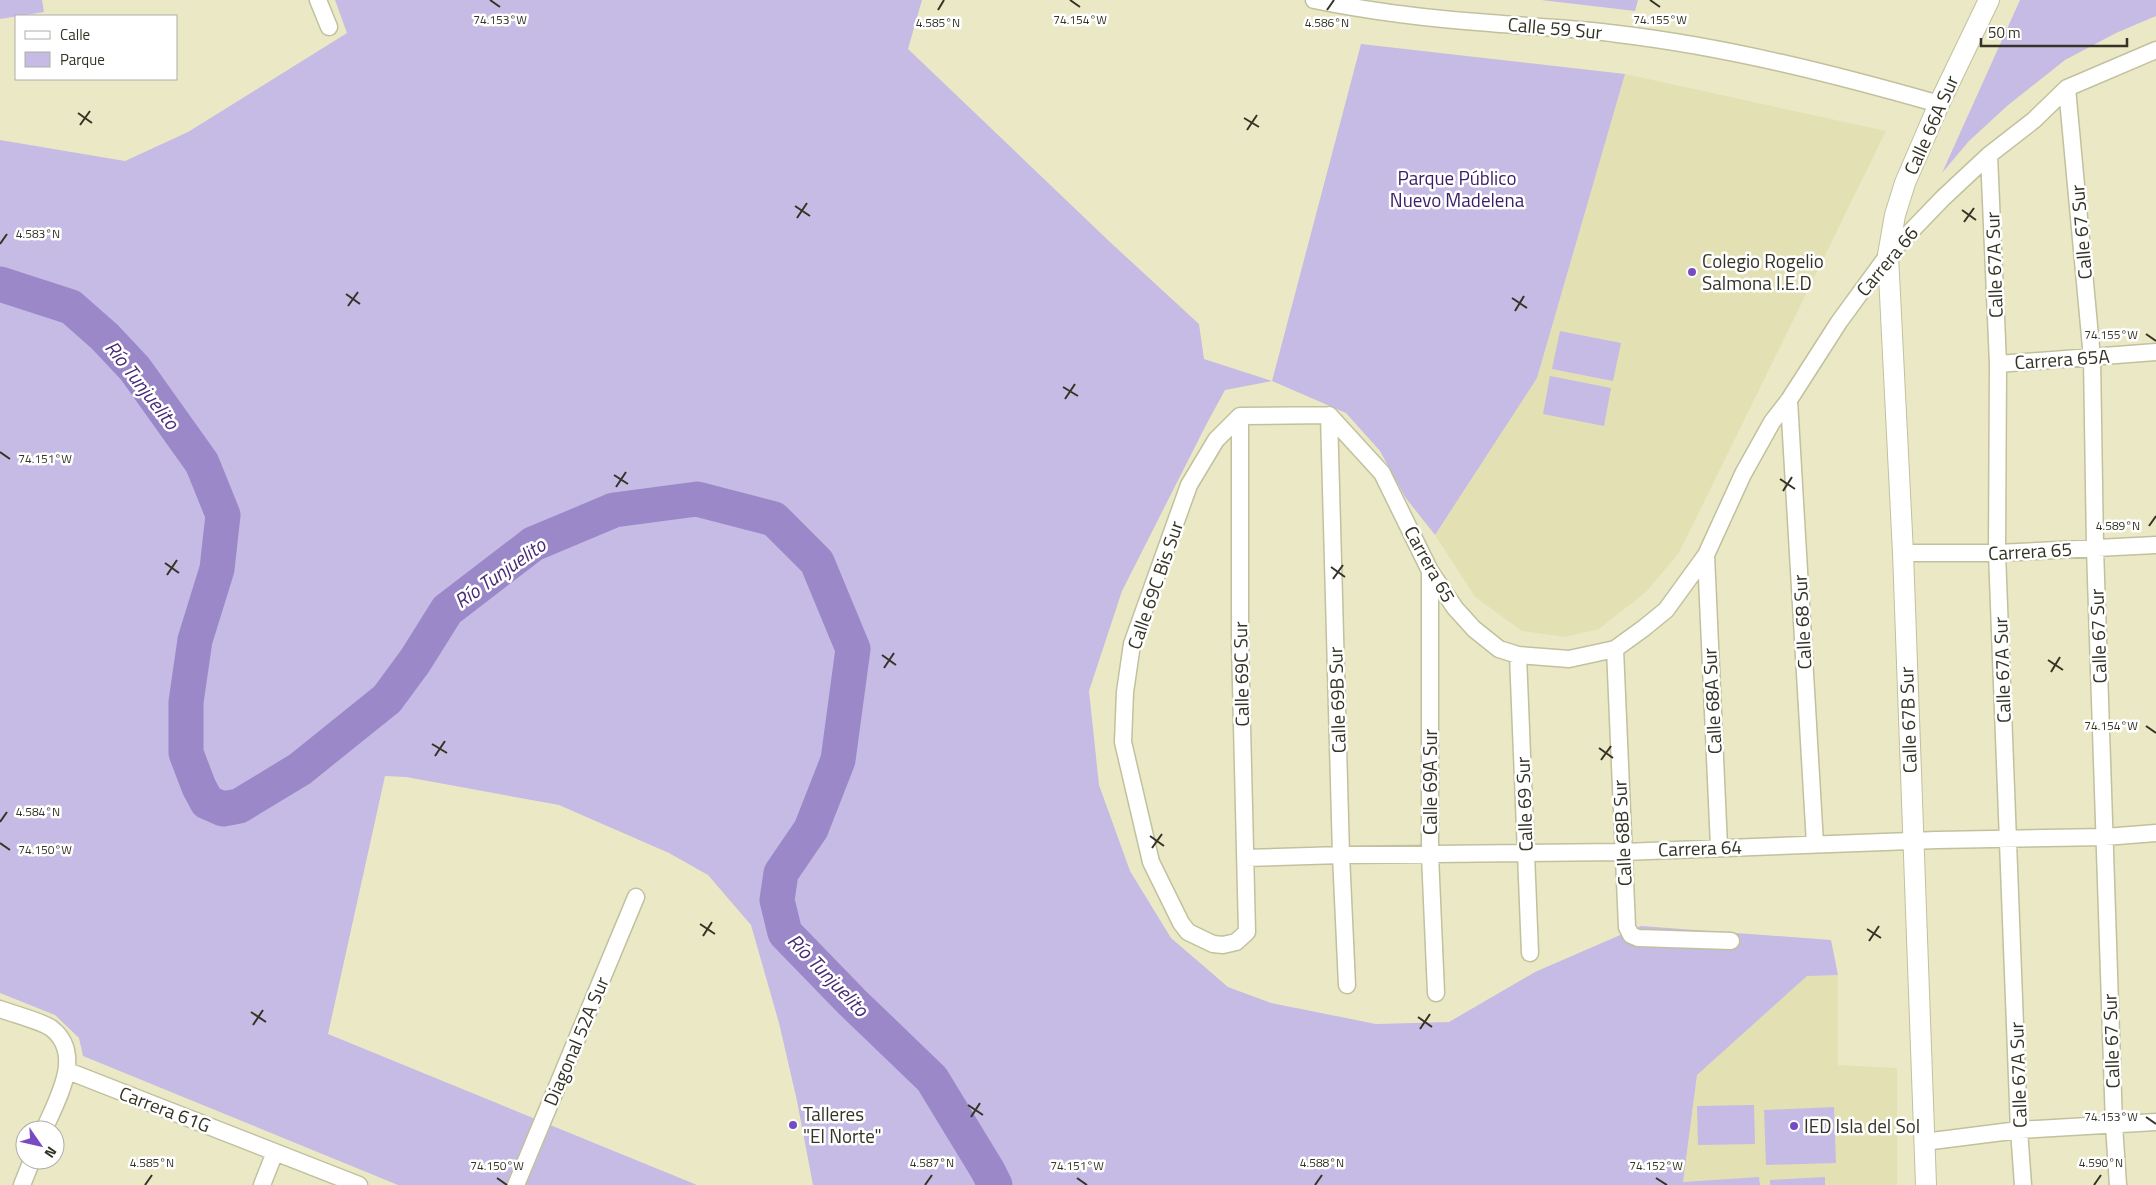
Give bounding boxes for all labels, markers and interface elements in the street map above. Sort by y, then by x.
street label: Calle 59 Sur [1507,9,1604,46]
text: 74.153°W [473,10,527,29]
text: 74.154°W [1053,10,1107,29]
text: 74.155°W [1633,10,1687,29]
text: 4.585°N [916,13,960,32]
text: 4.586°N [1305,13,1349,32]
legend [15,15,178,80]
scale bar [1981,15,2127,47]
text: 50 m [1988,21,2021,44]
text: Calle [60,23,90,46]
text: Parque [60,48,105,71]
street label: Calle 66A Sur [1896,70,1966,179]
park label: Parque Público Nuevo Madelena [1390,163,1525,214]
street label: Calle 67 Sur [2062,183,2099,281]
street label: Calle 67A Sur [1977,211,2010,319]
street label: Carrera 66 [1849,219,1925,302]
text: 4.583°N [16,224,60,243]
place label: Colegio Rogelio Salmona I.E.D [1702,246,1824,297]
marker: Colegio Rogelio Salmona I.E.D [1686,266,1698,278]
text: 74.155°W [2084,325,2138,344]
water label: Río Tunjuelito [98,334,188,437]
street label: Carrera 65A [2013,341,2111,376]
text: 74.151°W [18,449,72,468]
street label: Calle 69C Bis Sur [1119,516,1190,653]
text: 4.589°N [2096,516,2140,535]
street label: Carrera 65 [1397,520,1463,608]
water label: Río Tunjuelito [448,529,553,616]
street label: Carrera 65 [1987,534,2073,567]
street label: Calle 68 Sur [1785,573,1818,670]
street label: Calle 67 Sur [2081,588,2114,684]
street label: Calle 67A Sur [1985,616,2018,724]
street label: Calle 69C Sur [1225,621,1256,727]
street label: Calle 69B Sur [1320,646,1353,754]
street label: Calle 68A Sur [1694,647,1729,755]
street label: Calle 67B Sur [1891,666,1924,774]
text: 74.154°W [2084,716,2138,735]
street label: Calle 69A Sur [1415,728,1444,835]
street label: Calle 69 Sur [1507,756,1540,852]
street label: Calle 68B Sur [1604,779,1639,887]
text: 4.584°N [16,802,60,821]
street label: Carrera 64 [1658,832,1742,863]
text: 74.150°W [18,840,72,859]
water label: Río Tunjuelito [781,926,877,1024]
street label: Diagonal 52A Sur [535,971,616,1110]
street label: Calle 67 Sur [2094,993,2127,1089]
street label: Calle 67A Sur [2001,1021,2034,1129]
street label: Carrera 61G [115,1078,215,1139]
place label: Talleres "El Norte" [803,1099,882,1150]
text: 74.153°W [2084,1107,2138,1126]
place label: IED Isla del Sol [1804,1111,1920,1140]
marker: Talleres "El Norte" [787,1119,799,1131]
north arrow [15,1120,65,1170]
marker: IED Isla del Sol [1788,1120,1800,1132]
text: N [40,1143,63,1162]
text: 4.585°N [130,1153,174,1172]
text: 4.587°N [910,1153,954,1172]
text: 4.588°N [1300,1153,1344,1172]
text: 4.590°N [2079,1153,2123,1172]
text: 74.150°W [470,1156,524,1175]
text: 74.151°W [1050,1156,1104,1175]
text: 74.152°W [1629,1156,1683,1175]

